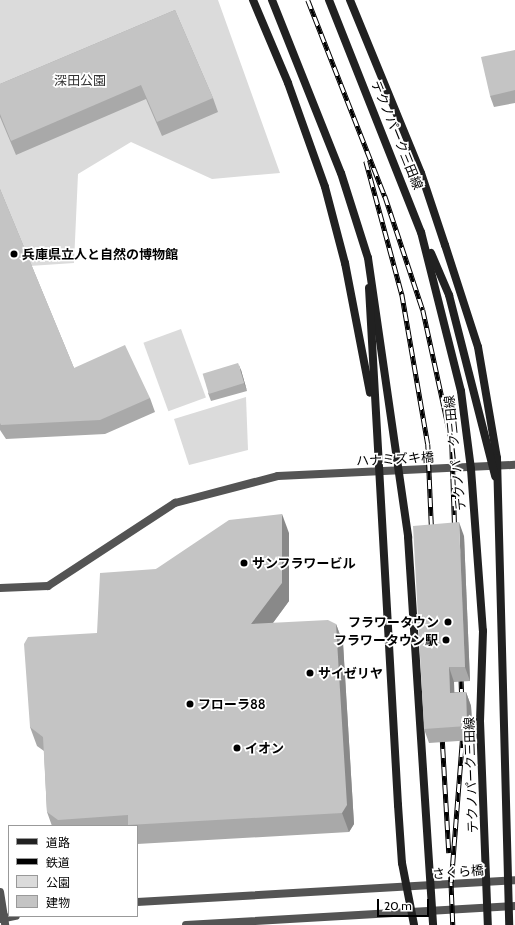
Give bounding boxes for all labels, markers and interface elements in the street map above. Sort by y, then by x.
park label: 深田公園 [54,72,106,88]
street label: テクノパーク三田線 [368,78,426,192]
place label: 兵庫県立人と自然の博物館 [22,246,178,262]
marker: 兵庫県立人と自然の博物館 [9,249,19,259]
street label: テクノパーク三田線 [441,394,469,512]
street label: ハナミズキ橋 [356,449,434,469]
place label: サンフラワービル [252,555,356,571]
marker: サンフラワービル [239,558,249,568]
place label: フラワータウン [348,614,439,630]
marker: フラワータウン [442,616,454,628]
place label: フラワータウン駅 [334,632,438,648]
marker: フラワータウン駅 [441,635,451,645]
place label: サイゼリヤ [318,665,383,681]
marker: サイゼリヤ [305,668,315,678]
place label: フローラ88 [198,696,266,712]
marker: フローラ88 [185,699,195,709]
street label: テクノパーク三田線 [461,716,481,834]
place label: イオン [245,740,284,756]
marker: イオン [232,743,242,753]
legend [8,825,138,917]
text: 道路 [46,835,70,850]
text: 鉄道 [46,855,70,870]
street label: さくら橋 [431,862,485,882]
text: 公園 [46,875,70,890]
scale bar [379,891,431,917]
text: 建物 [46,895,70,910]
text: 20 m [384,898,412,913]

